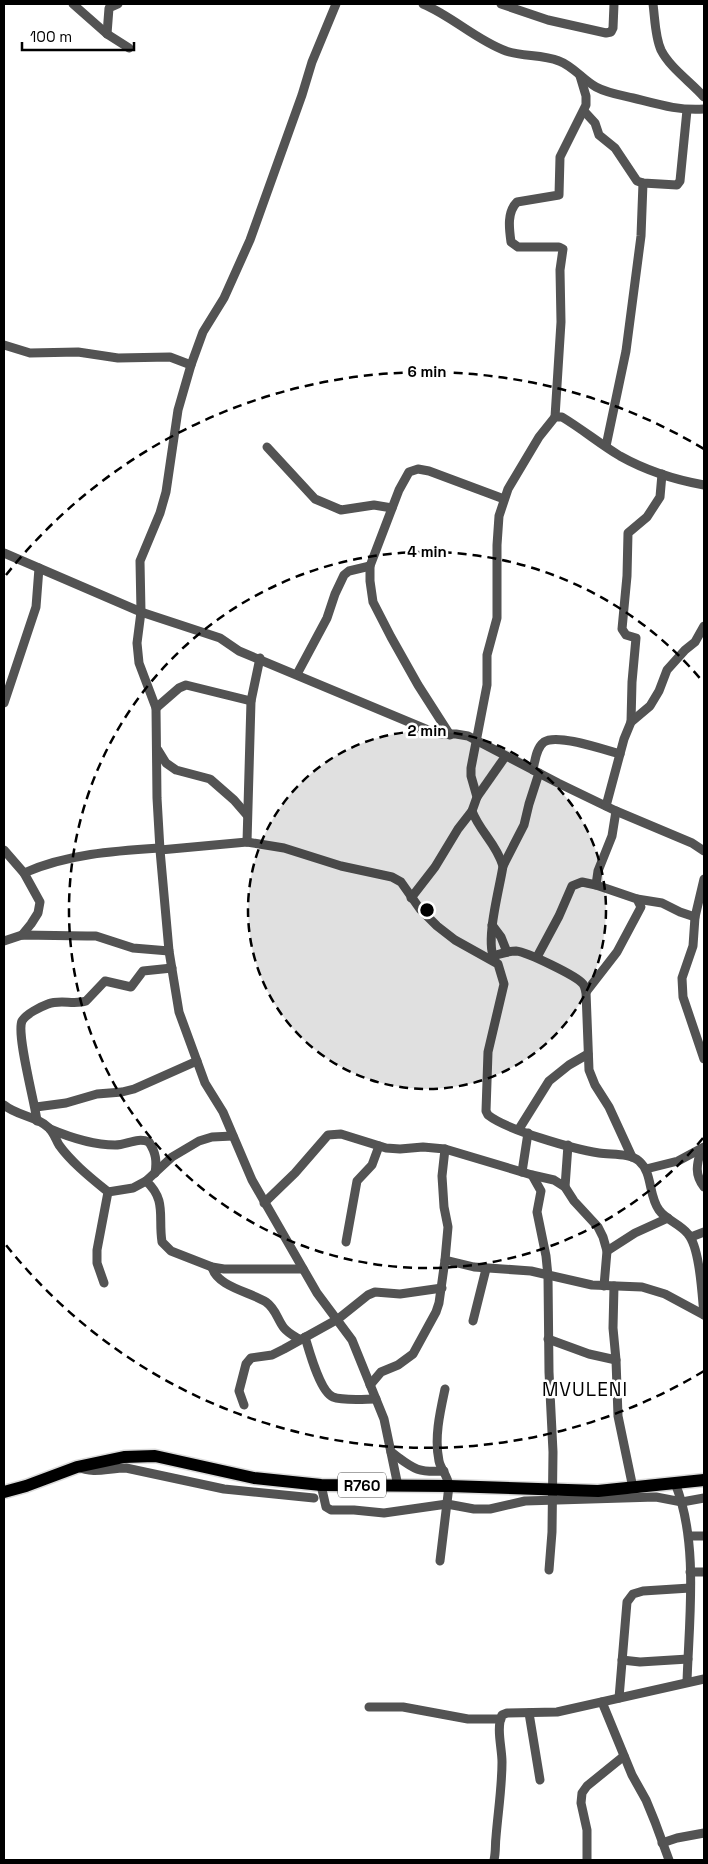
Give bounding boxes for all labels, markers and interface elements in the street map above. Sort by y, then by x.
scale bar [22,20,135,52]
text: 100 m [30,27,72,46]
text: 6 min [407,362,447,381]
text: 4 min [407,542,447,561]
text: 2 min [408,721,446,740]
centre of rings [418,901,436,919]
district label: MVULENI [542,1377,628,1402]
road number: R760 [338,1472,386,1498]

